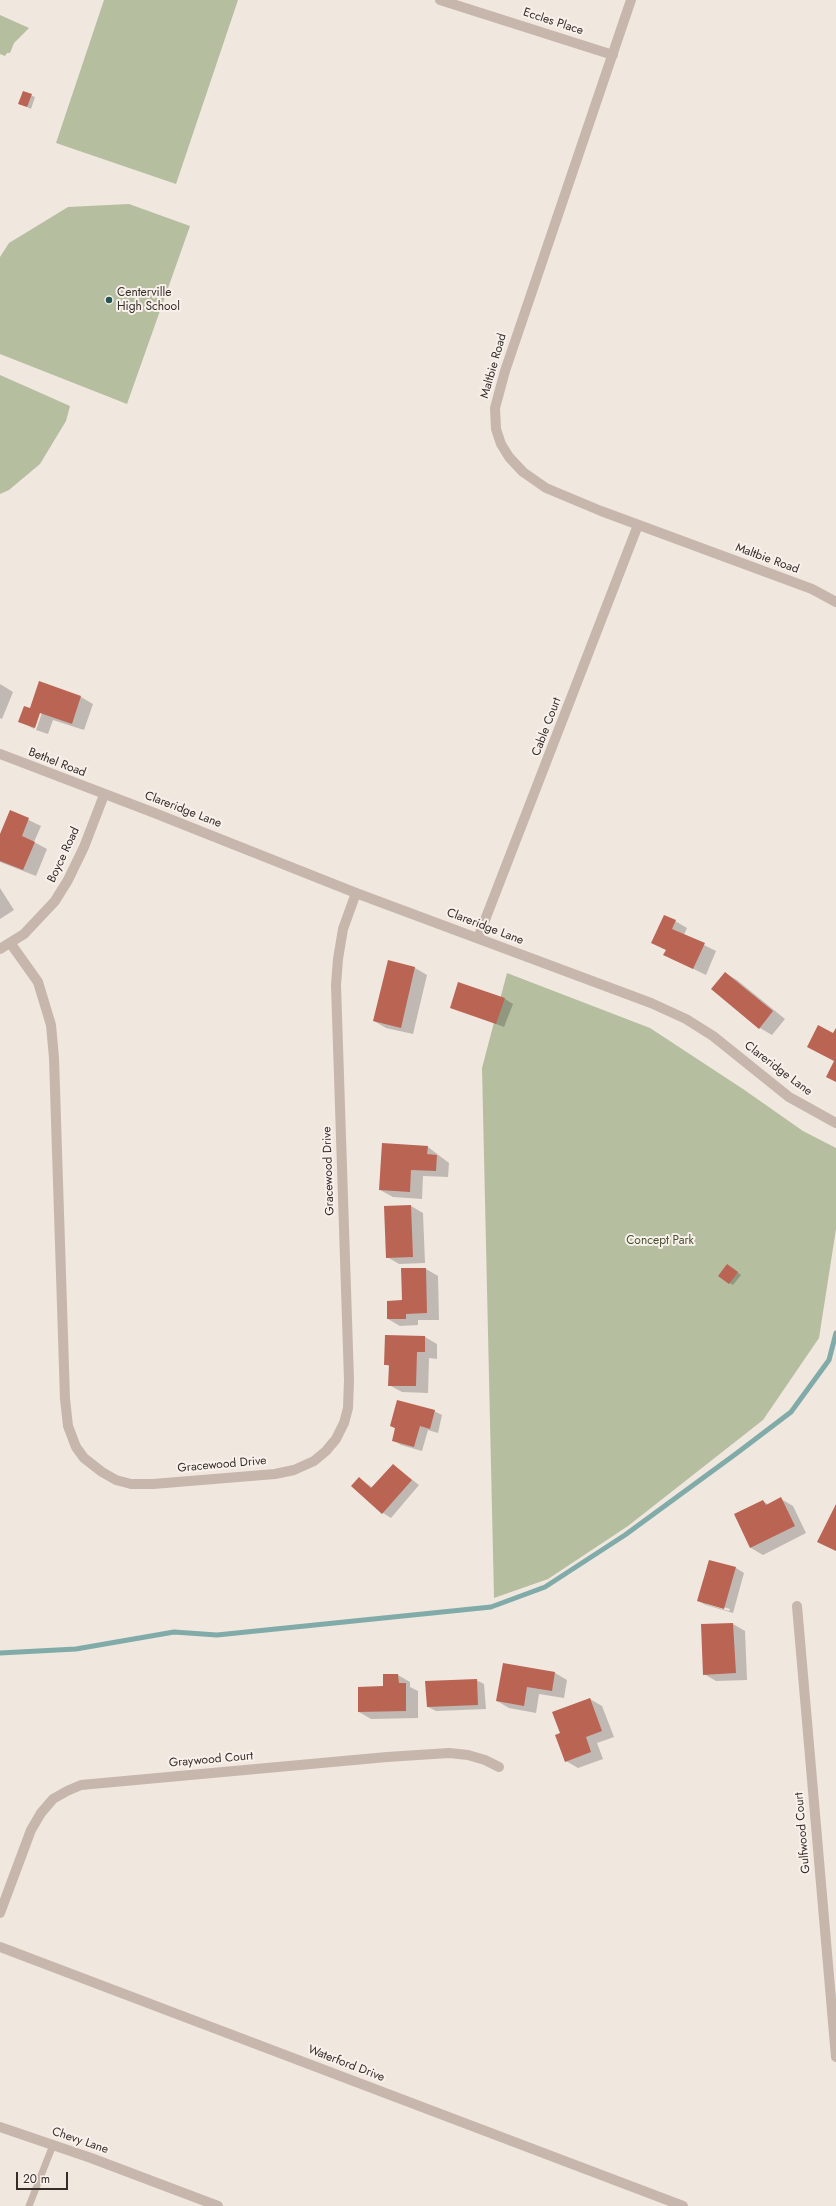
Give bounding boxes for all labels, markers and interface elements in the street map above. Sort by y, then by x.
street label: Eccles Place [521,5,585,39]
place label: Centerville High School [117,286,180,314]
marker: Centerville High School [104,295,114,305]
street label: Maltbie Road [478,332,510,400]
street label: Maltbie Road [733,541,801,577]
street label: Cable Court [529,696,565,758]
street label: Bethel Road [26,745,88,781]
street label: Clareridge Lane [143,789,223,831]
street label: Boyce Road [45,825,83,885]
street label: Clareridge Lane [445,906,525,948]
street label: Clareridge Lane [741,1039,815,1099]
street label: Gracewood Drive [320,1126,338,1216]
park label: Concept Park [626,1234,694,1248]
street label: Gracewood Drive [177,1454,267,1476]
street label: Graywood Court [168,1749,254,1771]
street label: Gulfwood Court [792,1792,814,1874]
street label: Waterford Drive [306,2043,386,2085]
street label: Chevy Lane [50,2125,110,2157]
scale bar [18,2164,70,2190]
text: 20 m [23,2170,50,2188]

